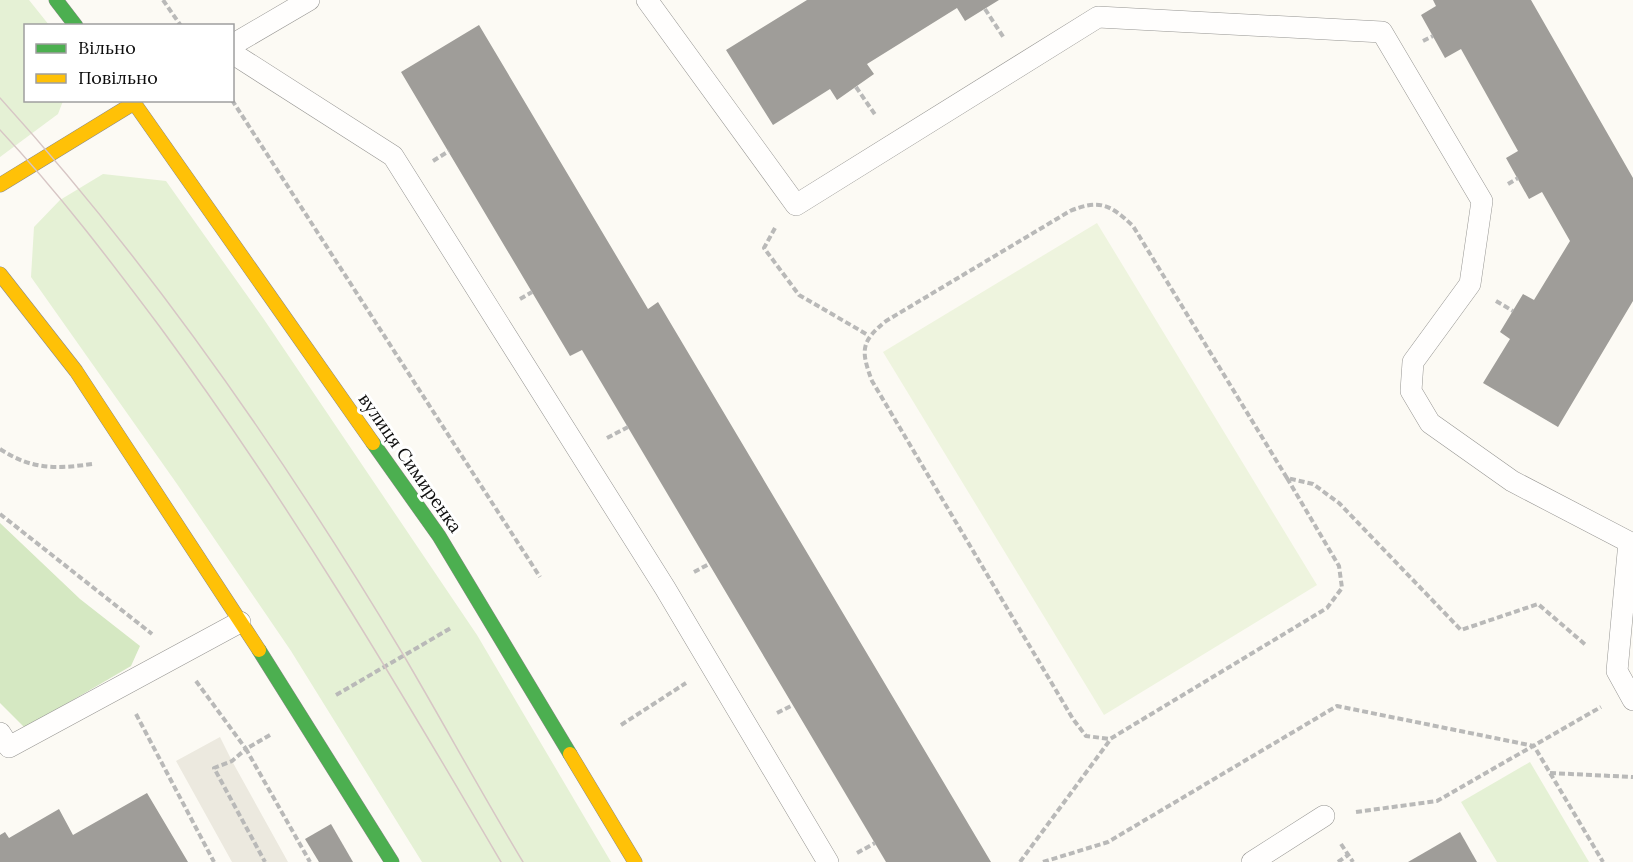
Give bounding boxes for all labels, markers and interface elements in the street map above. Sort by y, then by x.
legend [24,24,234,102]
text: Вільно [78,36,136,59]
text: Повільно [78,66,158,89]
street label: вулиця Симиренка [354,388,467,537]

